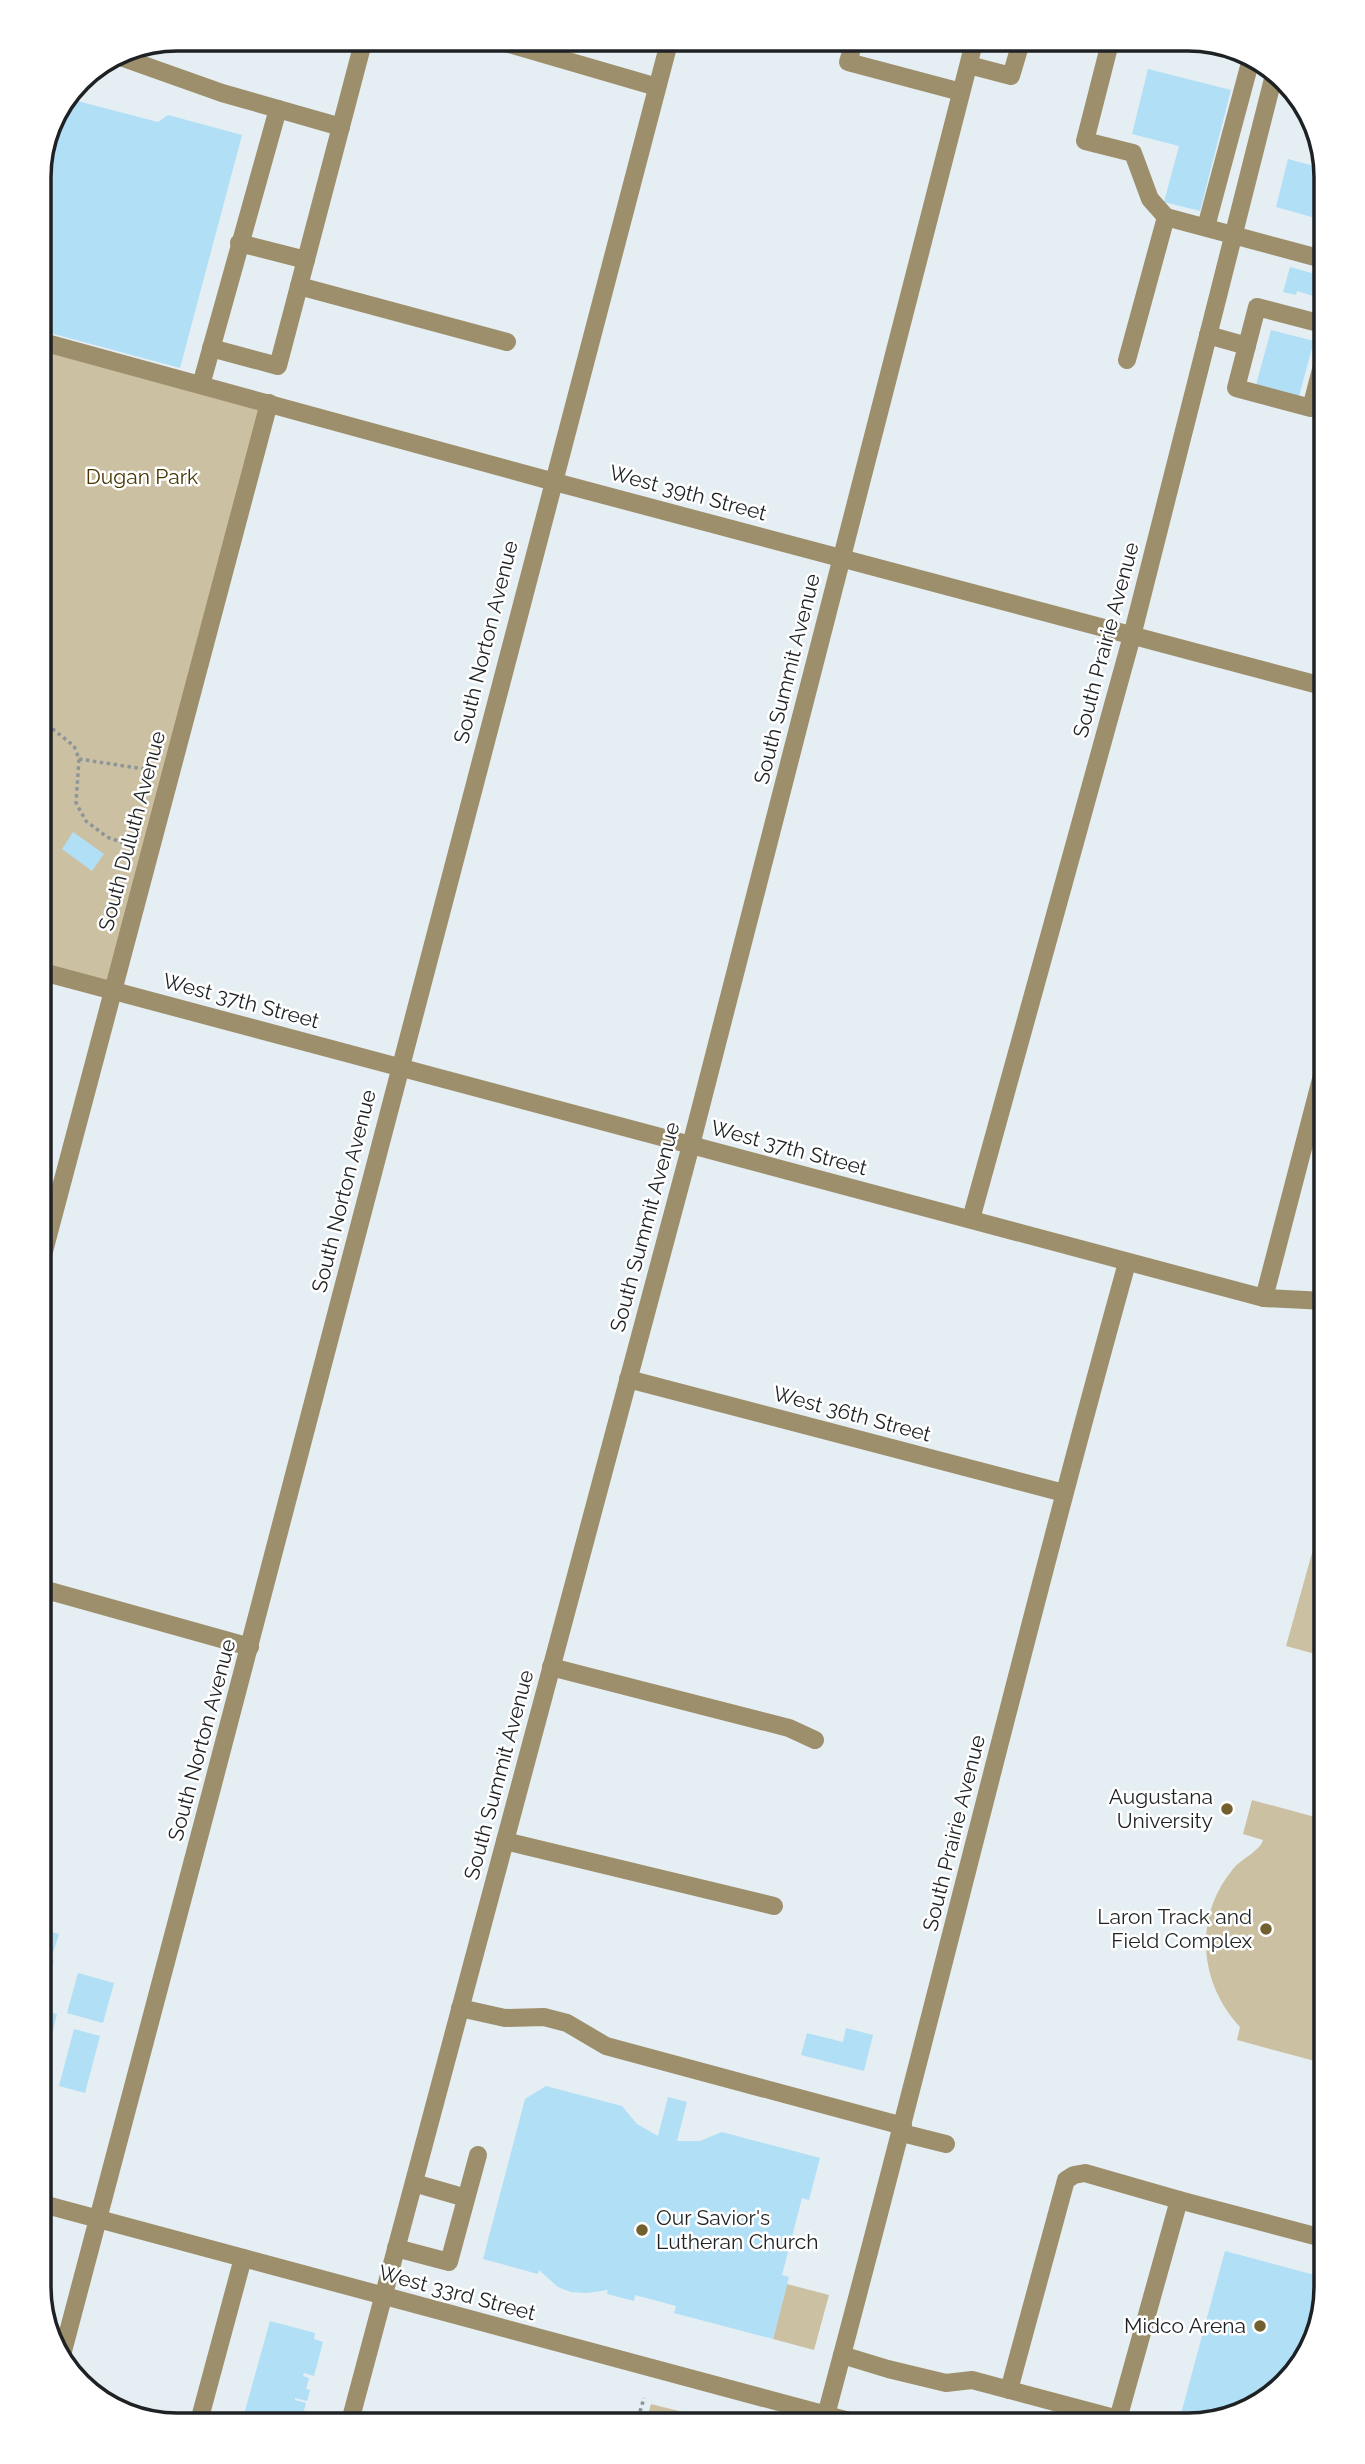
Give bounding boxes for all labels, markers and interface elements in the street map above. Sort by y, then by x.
street label: West 39th Street [607,460,770,526]
park label: Dugan Park [86,464,198,489]
street label: South Norton Avenue [448,538,523,746]
street label: South Prairie Avenue [1067,539,1144,740]
street label: South Summit Avenue [748,571,825,787]
street label: South Duluth Avenue [93,728,170,933]
street label: West 37th Street [160,968,322,1033]
street label: South Norton Avenue [306,1087,381,1295]
street label: West 37th Street [708,1115,870,1180]
street label: South Summit Avenue [604,1119,685,1335]
street label: West 36th Street [771,1380,934,1447]
street label: South Norton Avenue [162,1636,241,1844]
street label: South Summit Avenue [458,1667,539,1883]
street label: South Prairie Avenue [917,1732,990,1934]
place label: Augustana University [1109,1784,1213,1833]
marker: Augustana University [1219,1801,1235,1817]
place label: Laron Track and Field Complex [1097,1904,1252,1953]
marker: Laron Track and Field Complex [1258,1921,1274,1937]
place label: Our Savior's Lutheran Church [656,2205,819,2254]
marker: Our Savior's Lutheran Church [634,2222,650,2238]
street label: West 33rd Street [376,2260,538,2326]
place label: Midco Arena [1124,2313,1246,2338]
marker: Midco Arena [1252,2318,1268,2334]

